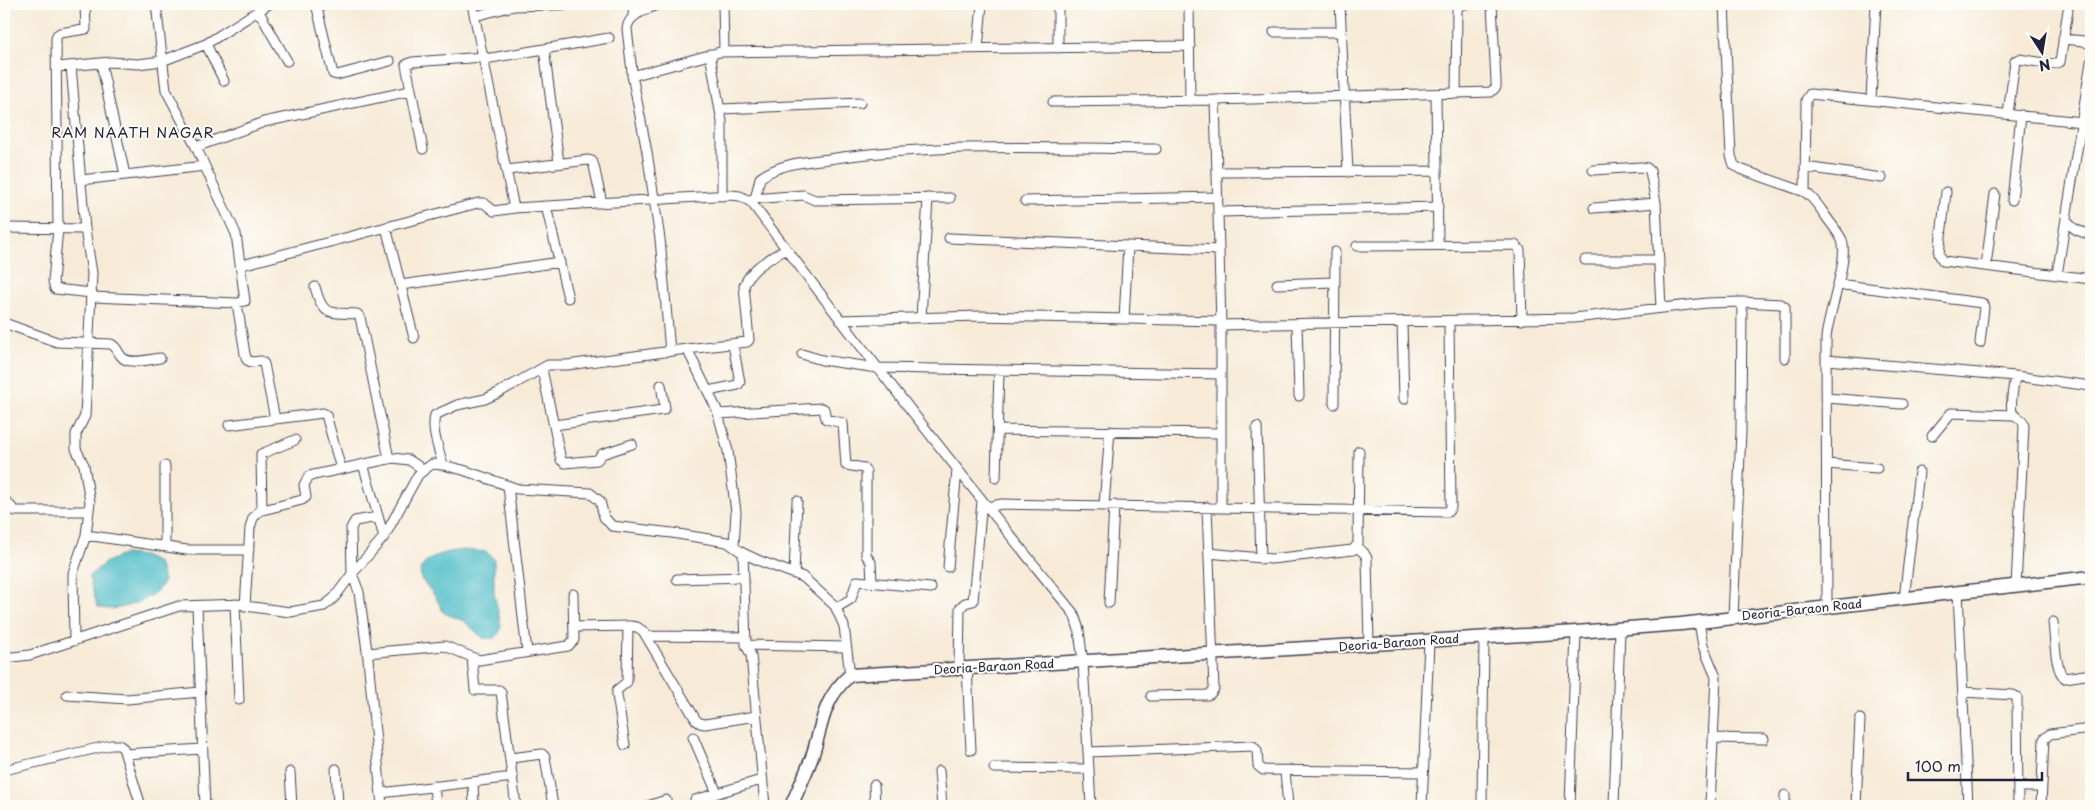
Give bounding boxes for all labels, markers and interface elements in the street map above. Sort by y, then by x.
north arrow [2018,28,2068,78]
text: N [2037,54,2052,77]
district label: RAM NAATH NAGAR [51,122,215,143]
street label: Deoria-Baraon Road [1741,594,1863,624]
street label: Deoria-Baraon Road [1338,629,1460,655]
street label: Deoria-Baraon Road [933,654,1055,678]
scale bar [1908,750,2041,782]
text: 100 m [1915,754,1961,777]

